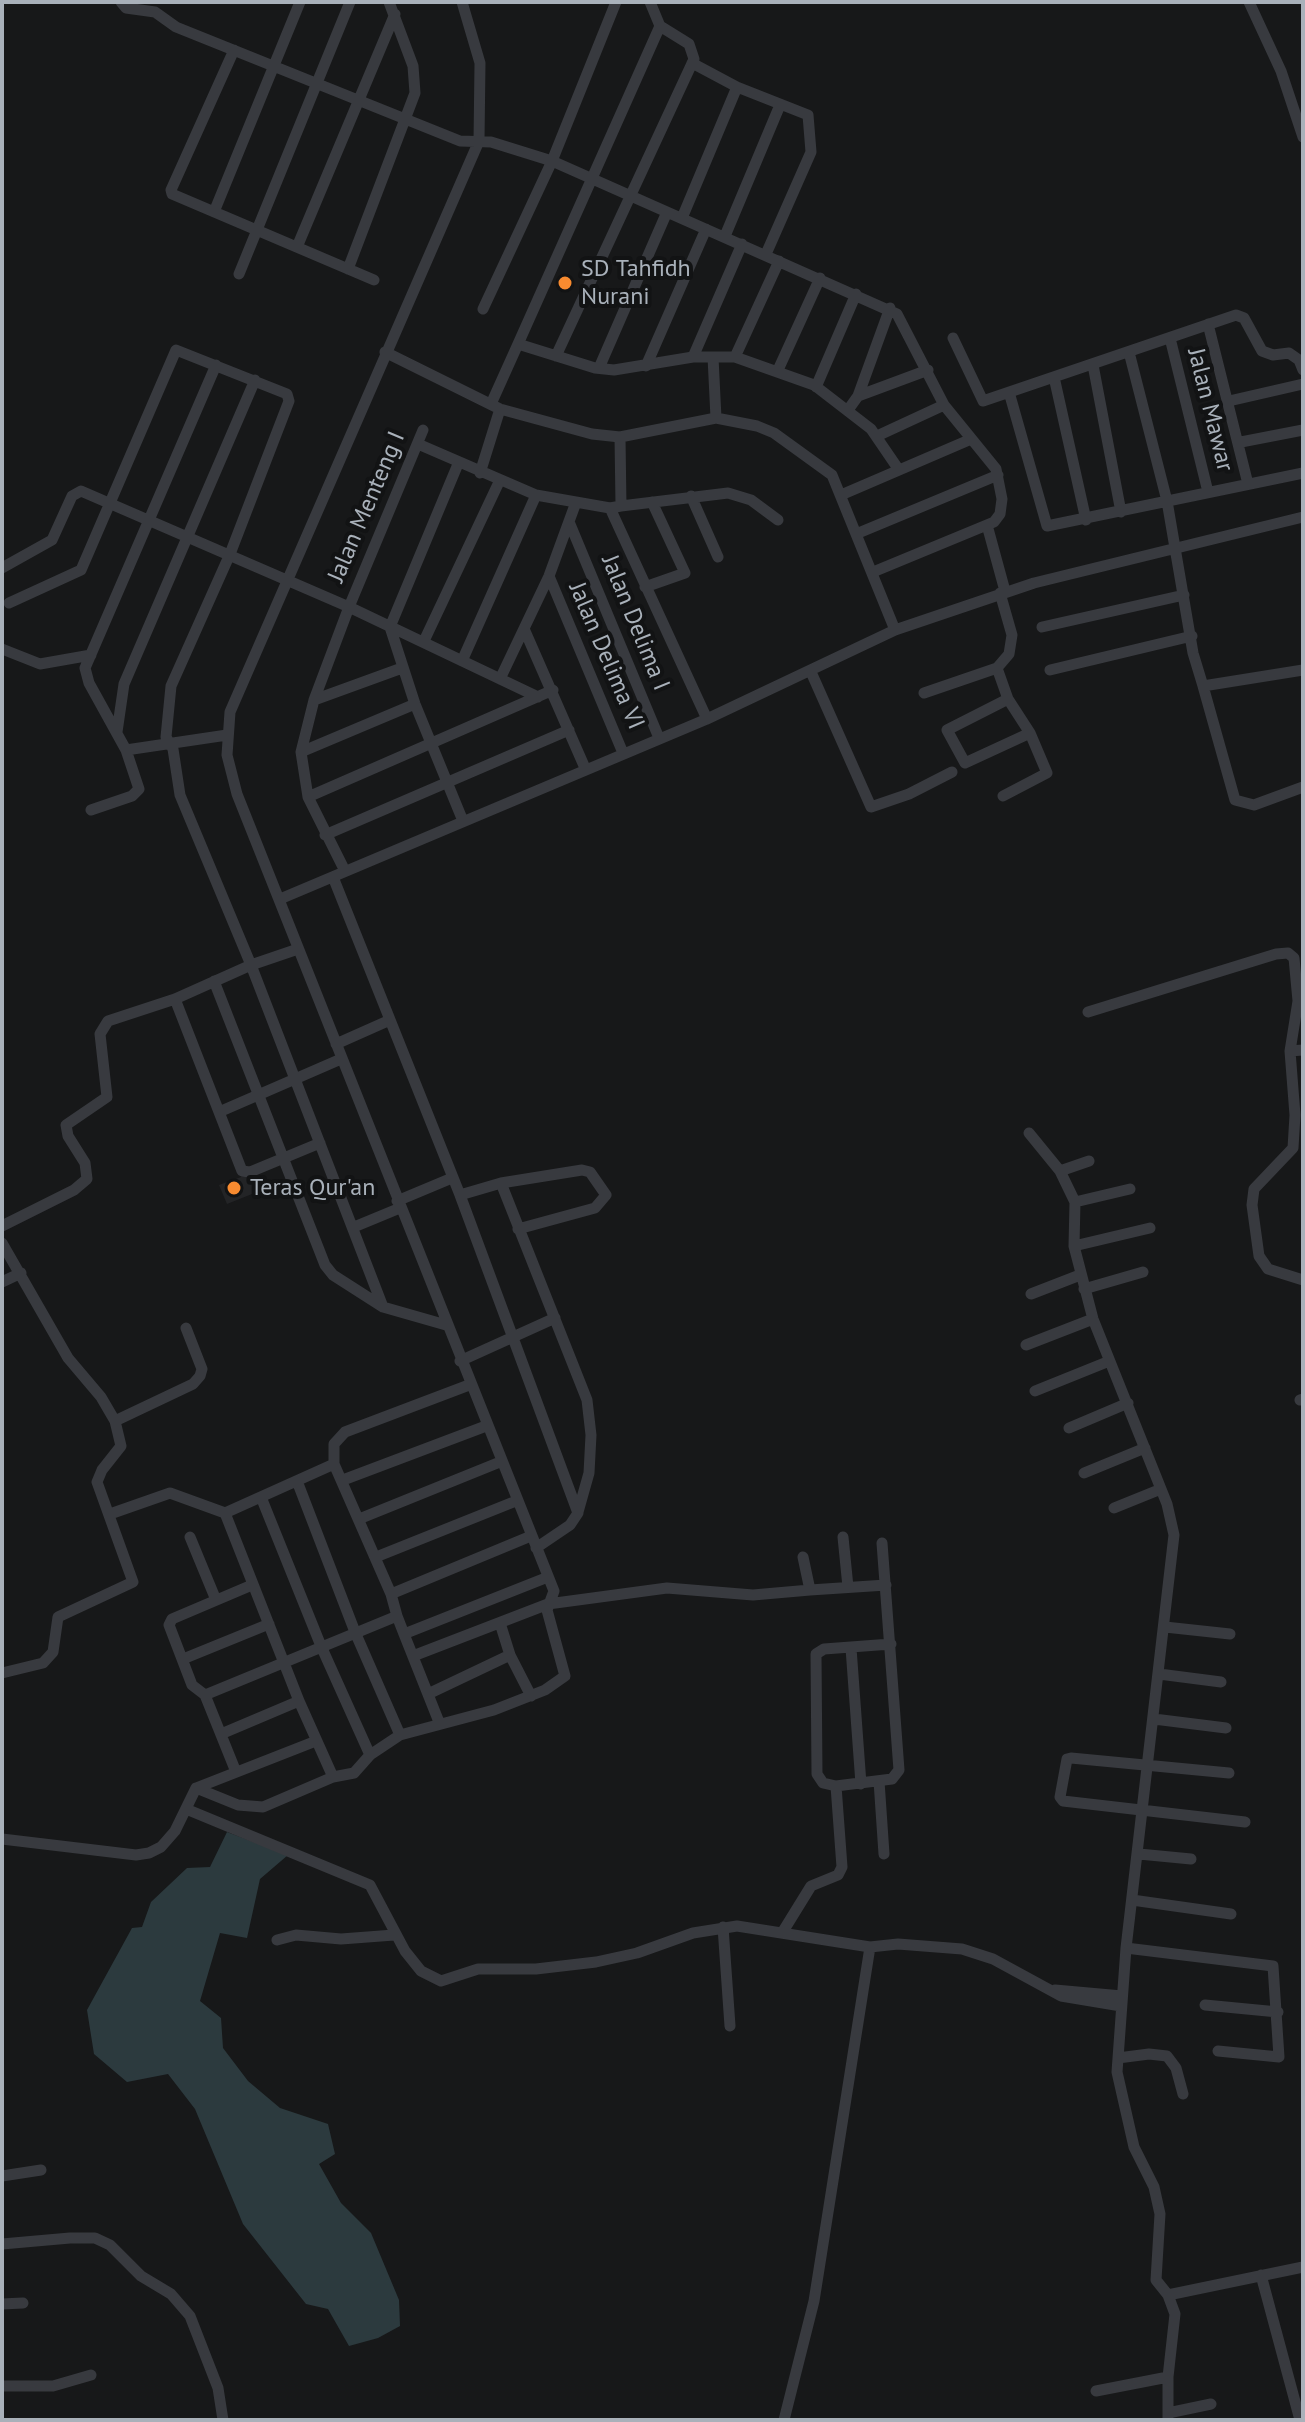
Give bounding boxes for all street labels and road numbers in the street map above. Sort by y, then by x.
street label: Jalan Mawar [1181,345,1239,475]
street label: Jalan Menteng I [322,427,412,587]
street label: Jalan Delima I [595,551,675,695]
street label: Jalan Delima VI [562,578,650,734]

